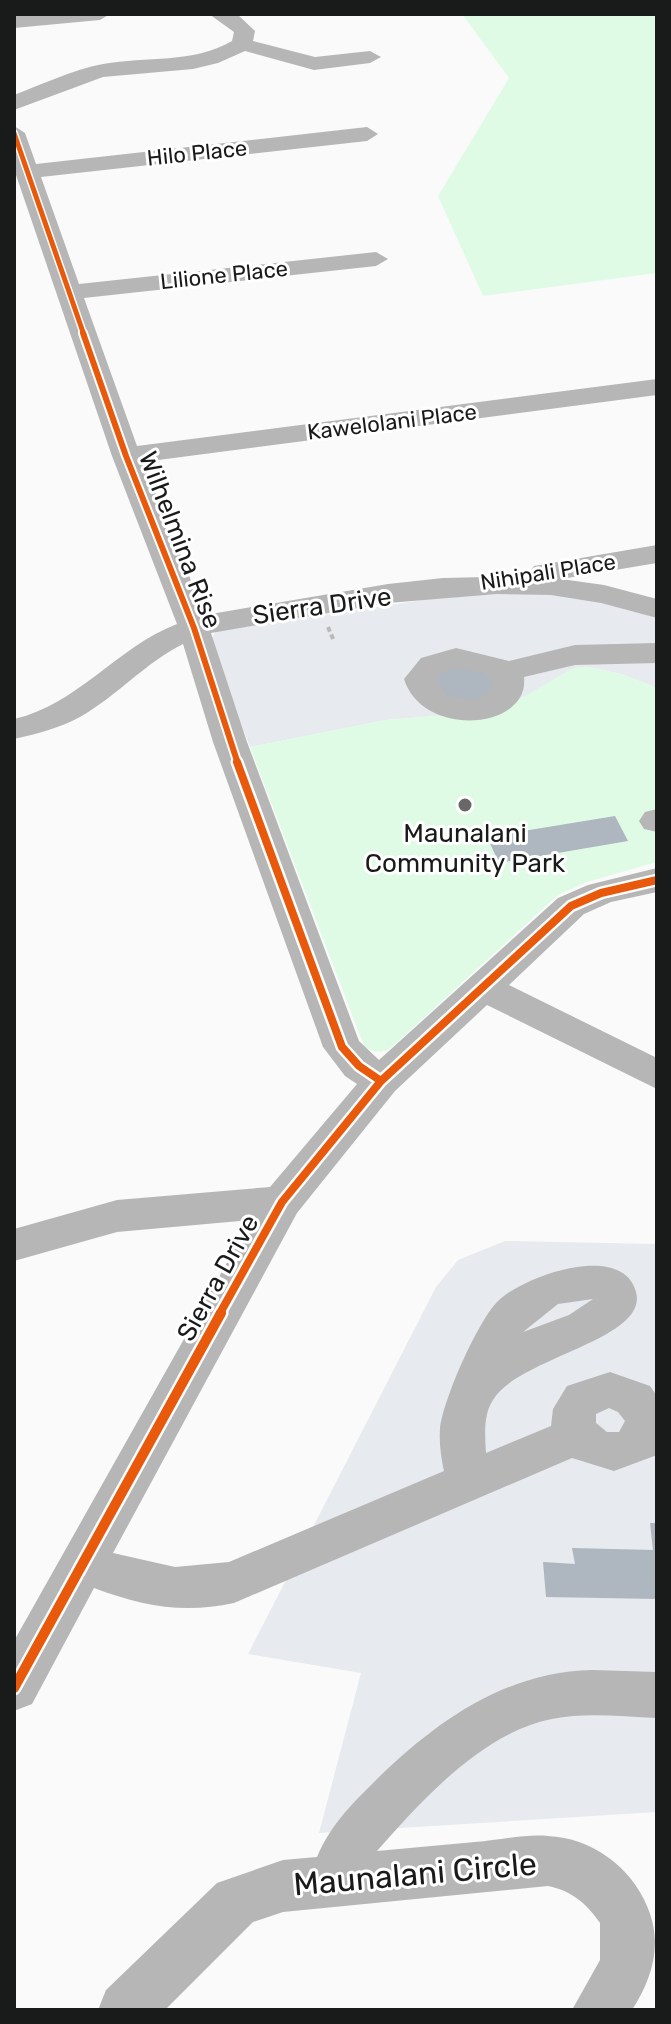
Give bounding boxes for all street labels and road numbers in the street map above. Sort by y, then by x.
street label: Hilo Place [146,134,248,172]
street label: Lilione Place [159,255,289,295]
street label: Kawelolani Place [306,398,478,446]
street label: Wilhelmina Rise [132,447,228,633]
street label: Nihipali Place [478,548,618,596]
street label: Sierra Drive [251,581,393,631]
street label: Sierra Drive [171,1209,265,1347]
street label: Maunalani Circle [292,1844,538,1904]

